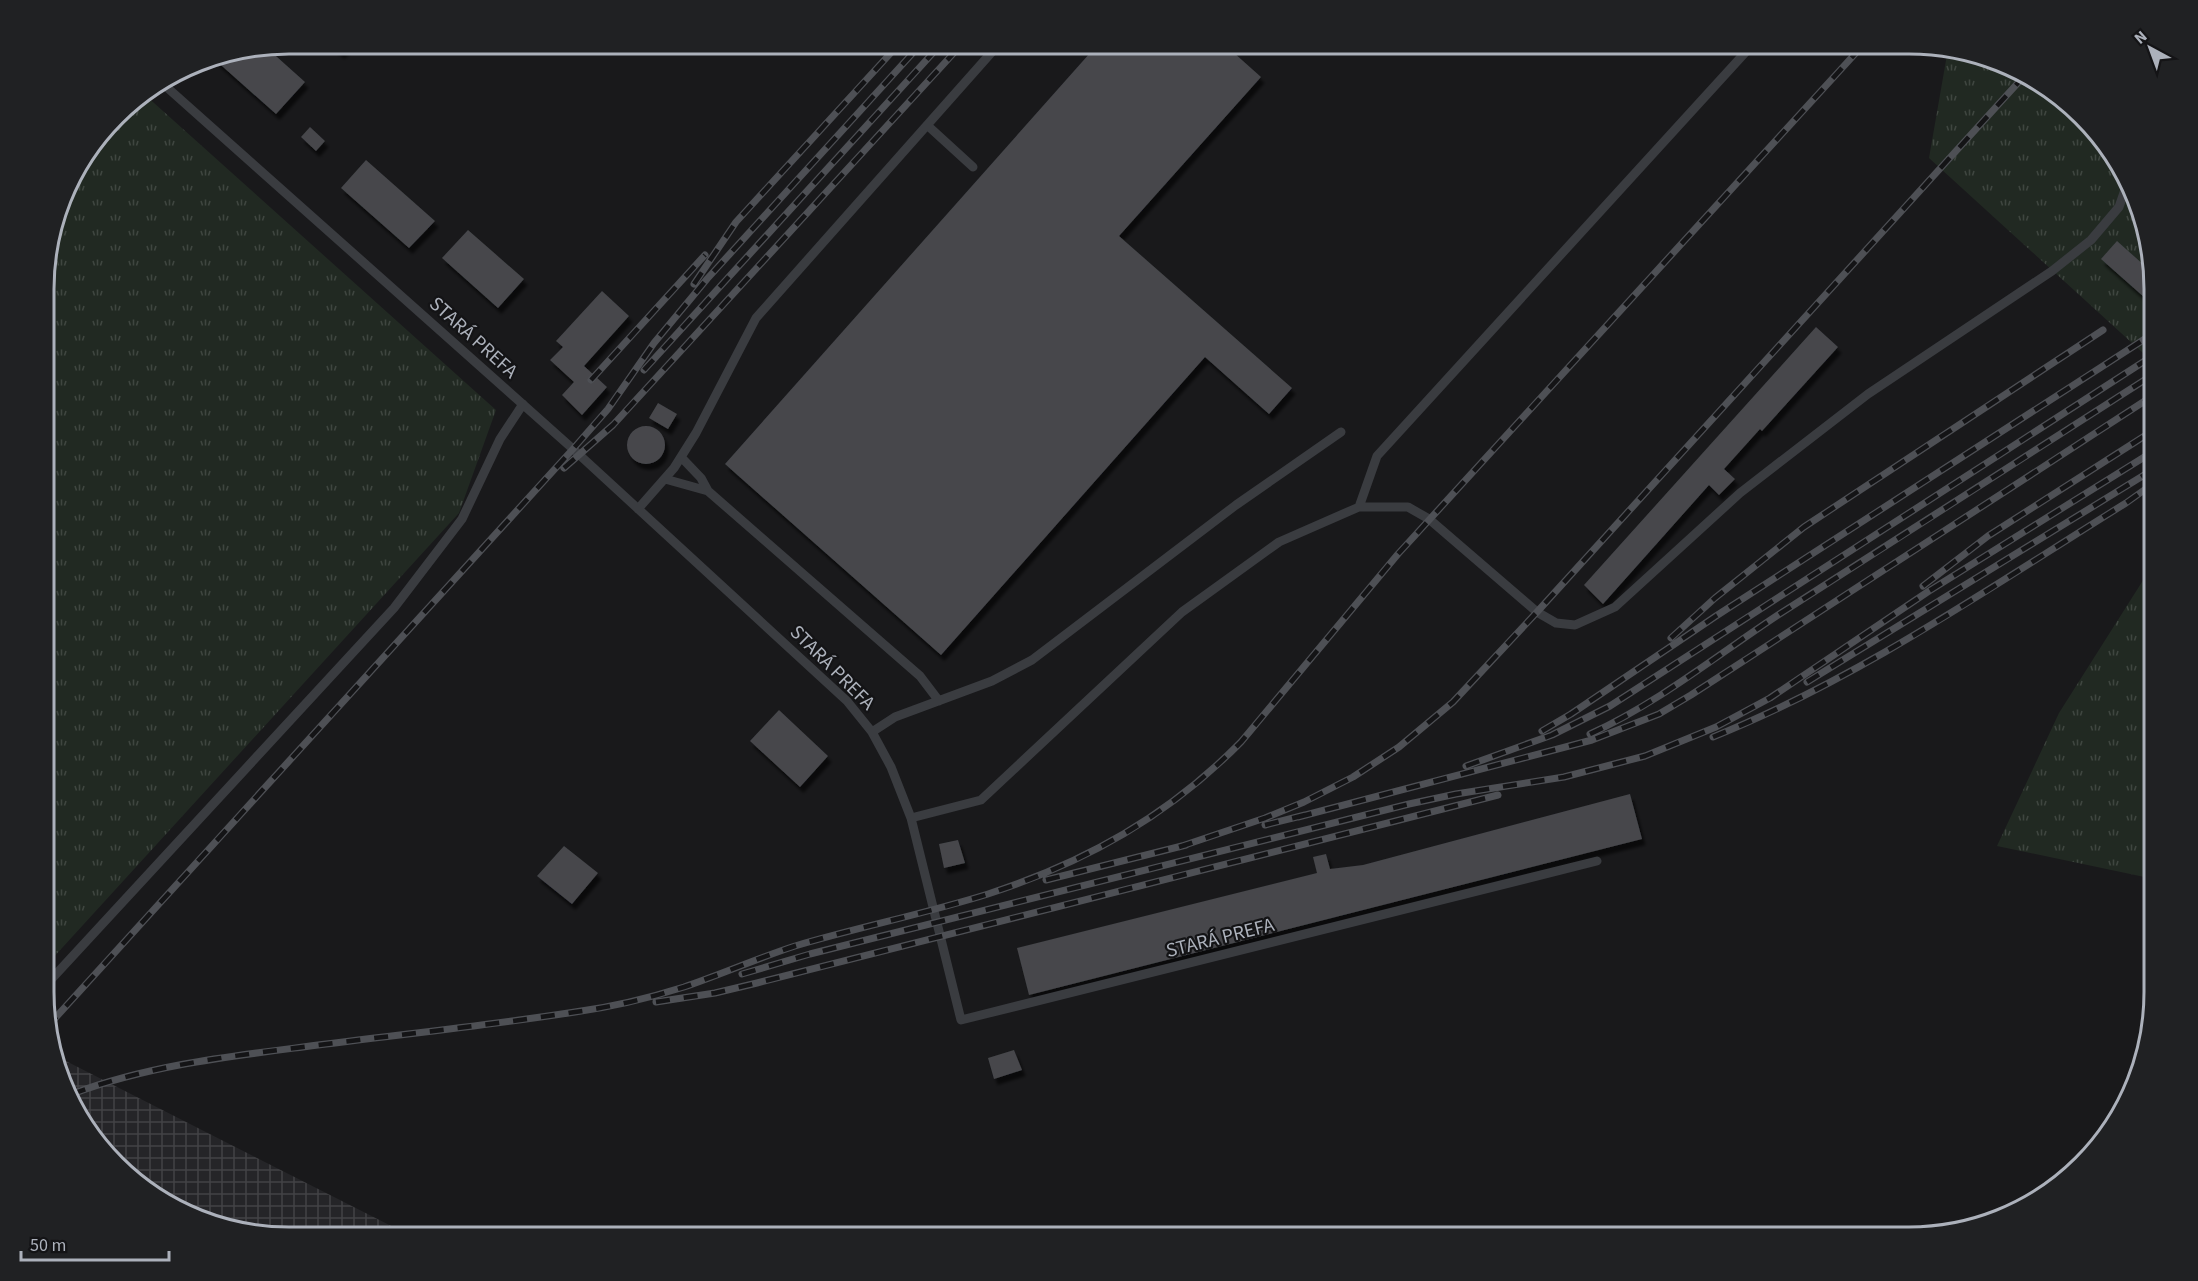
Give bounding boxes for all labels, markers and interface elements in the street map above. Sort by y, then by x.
north arrow [2120,18,2180,78]
text: N [2130,26,2152,49]
street label: STARÁ PREFA [423,290,524,385]
street label: STARÁ PREFA [783,619,881,717]
street label: STARÁ PREFA [1163,911,1277,965]
scale bar [21,1224,170,1262]
text: 50 m [30,1233,66,1258]

